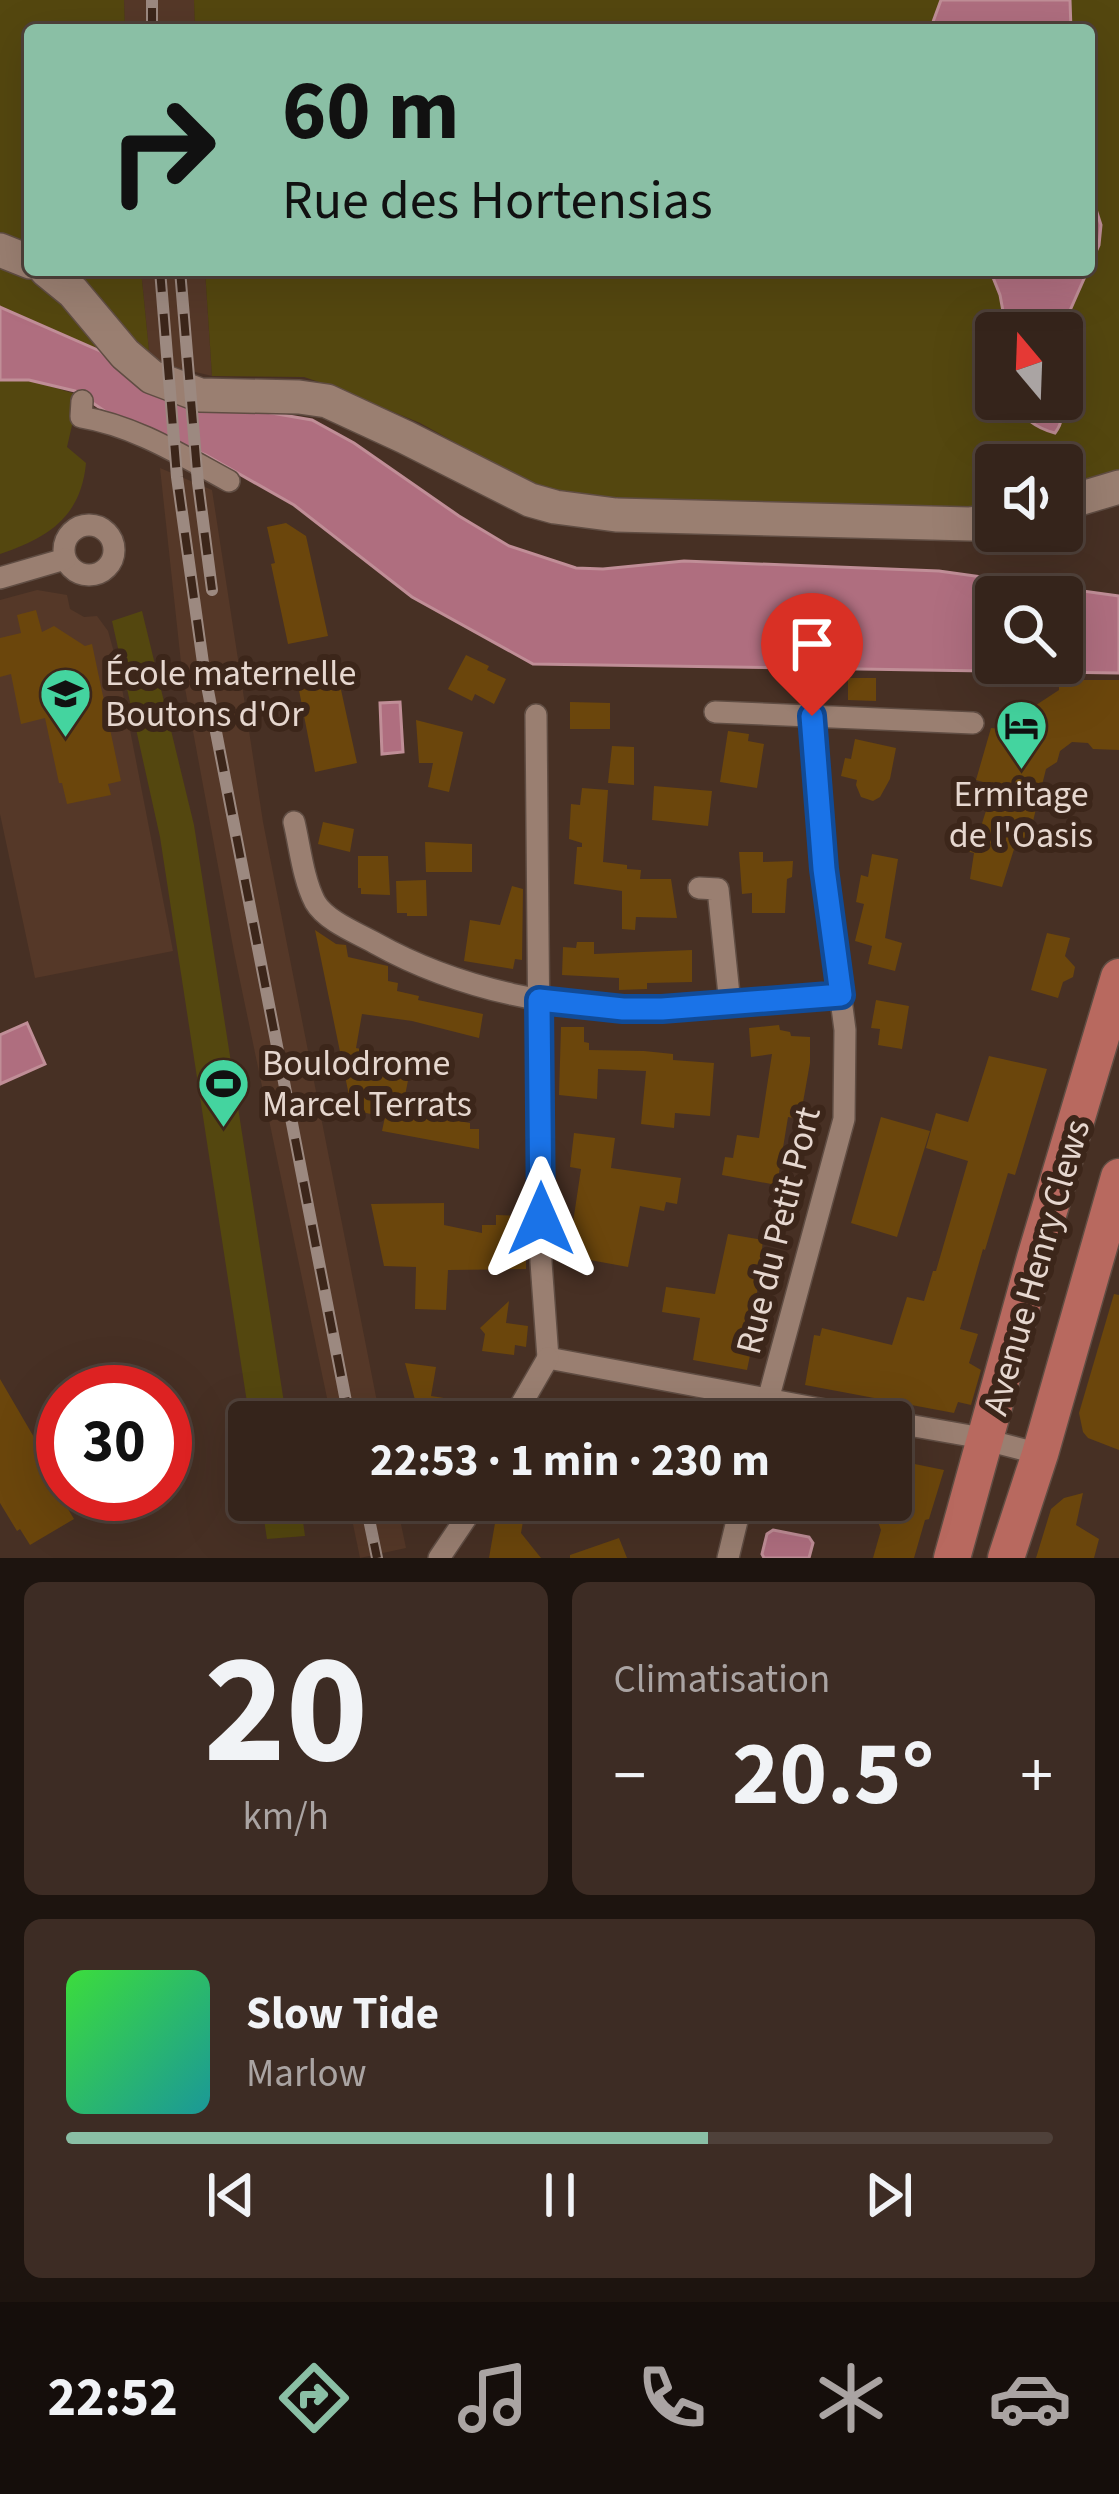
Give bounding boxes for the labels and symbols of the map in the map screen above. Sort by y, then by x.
north arrow [975,312,1083,420]
pin [761,593,863,716]
place label: École maternelle Boutons d'Or [105,648,356,740]
school or university icon: École maternelle Boutons d'Or [38,665,94,739]
hotel icon: Ermitage de l'Oasis [993,697,1049,771]
place label: Ermitage de l'Oasis [949,769,1093,861]
place label: Boulodrome Marcel Terrats [262,1038,472,1130]
sports icon: Boulodrome Marcel Terrats [195,1055,251,1129]
street label: Rue du Petit Port [723,1101,834,1359]
street label: Avenue Henry Clews [970,1114,1103,1421]
position arrow [478,1156,604,1282]
speed limit sign: 30 [36,1365,192,1521]

